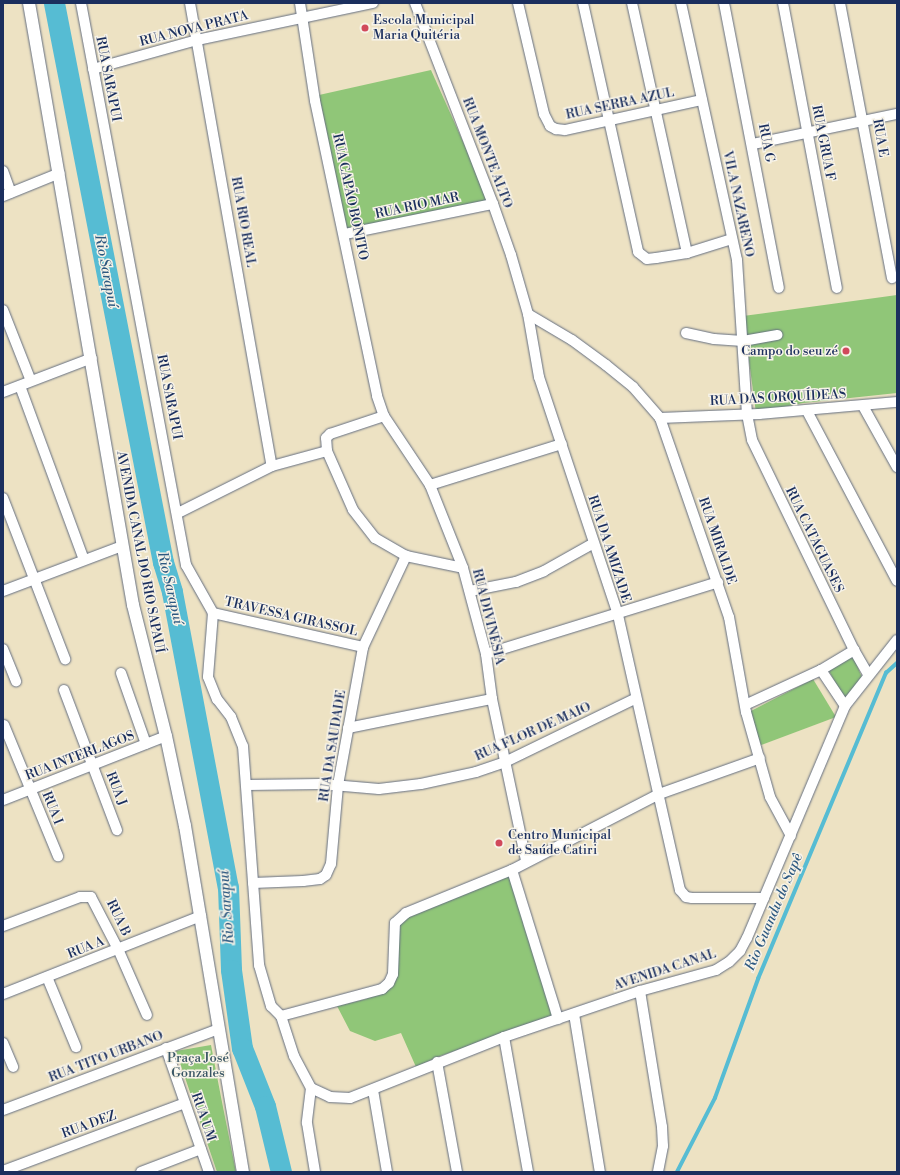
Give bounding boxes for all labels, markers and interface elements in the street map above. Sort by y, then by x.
street label: RUA NOVA PRATA [138,8,250,50]
place label: Escola Municipal Maria Quitéria [373,13,474,44]
marker: Escola Municipal Maria Quitéria [360,23,370,33]
street label: RUA SARAPUI [92,35,124,123]
street label: RUA SERRA AZUL [564,85,676,123]
street label: RUA MONTE ALTO [459,95,515,211]
street label: RUA GRUA F [808,104,838,182]
street label: RUA E [869,118,891,158]
street label: RUA G [755,122,777,164]
street label: RUA CAPÃO BONITO [329,132,371,262]
street label: VILA NAZARENO [719,149,757,259]
street label: RUA RIO REAL [227,176,259,268]
street label: RUA RIO MAR [374,189,460,223]
water label: Rio Sarapuí [91,233,121,309]
place label: Campo do seu zé [741,343,838,359]
marker: Campo do seu zé [841,346,851,356]
street label: RUA SARAPUI [153,353,185,441]
street label: RUA DAS ORQUÍDEAS [709,387,847,409]
street label: AVENIDA CANAL DO RIO SAPAUÍ [113,450,167,654]
street label: RUA CATAGUASES [782,484,846,596]
street label: RUA DA AMIZADE [584,493,634,605]
street label: RUA MIRALDE [695,495,739,587]
water label: Rio Sarapuí [153,550,187,626]
street label: RUA DIVINÉSIA [468,567,508,667]
street label: TRAVESSA GIRASSOL [223,594,359,640]
street label: RUA DA SAUDADE [316,689,350,803]
street label: RUA FLOR DE MAIO [472,699,594,765]
street label: RUA INTERLAGOS [23,728,137,784]
street label: RUA J [102,770,130,808]
street label: RUA I [38,789,66,827]
place label: Centro Municipal de Saúde Catiri [508,828,611,859]
marker: Centro Municipal de Saúde Catiri [493,837,505,849]
water label: Rio Guandu do Sapê [742,851,806,973]
water label: Rio Sarapuí [216,870,238,944]
street label: RUA B [103,897,133,939]
street label: RUA A [65,934,107,962]
street label: AVENIDA CANAL [612,946,718,994]
street label: RUA TITO URBANO [47,1028,165,1086]
park label: Praça José Gonzales [167,1051,229,1082]
street label: RUA UM [187,1091,219,1143]
street label: RUA DEZ [60,1108,118,1142]

